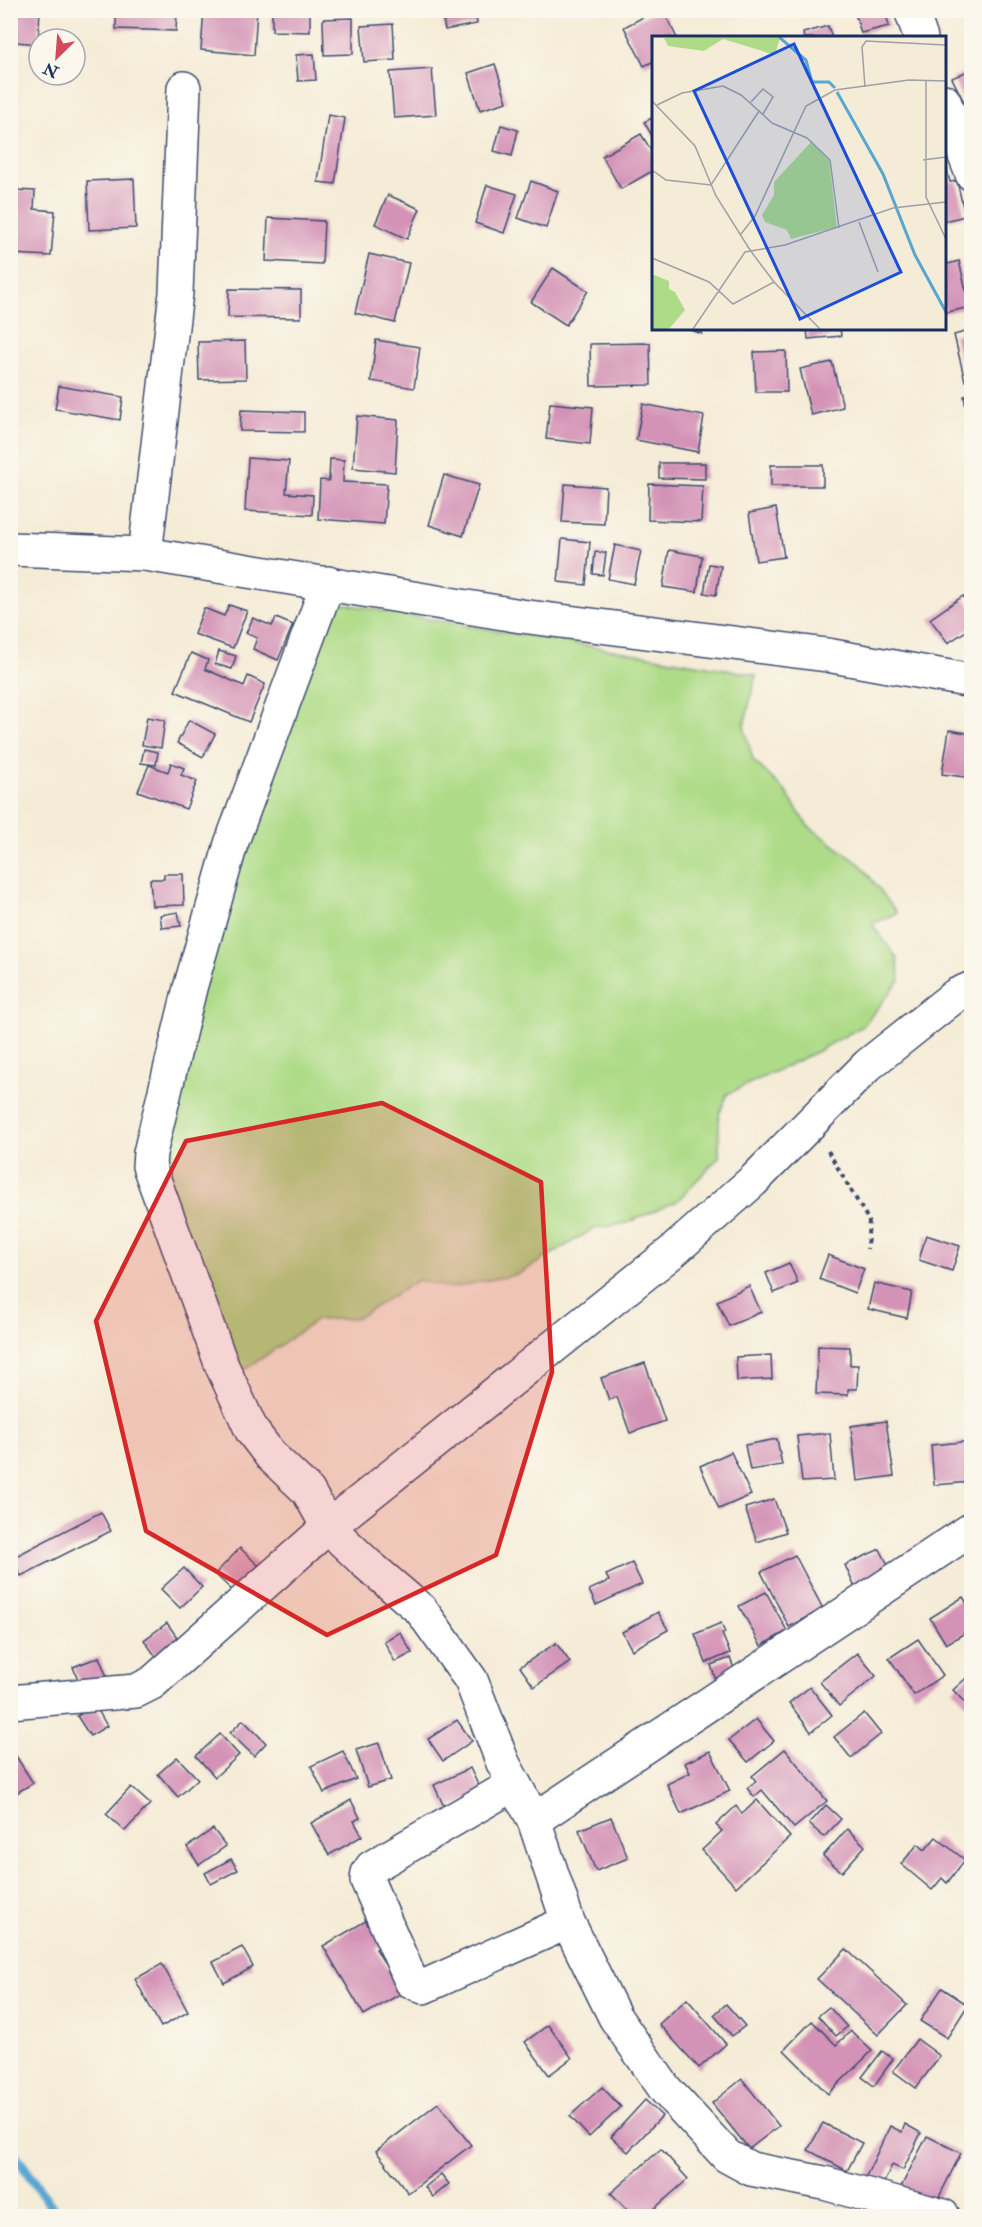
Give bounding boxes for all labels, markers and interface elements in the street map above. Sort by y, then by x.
north arrow [27,27,87,87]
inset map [652,36,946,330]
text: N [40,57,63,82]

